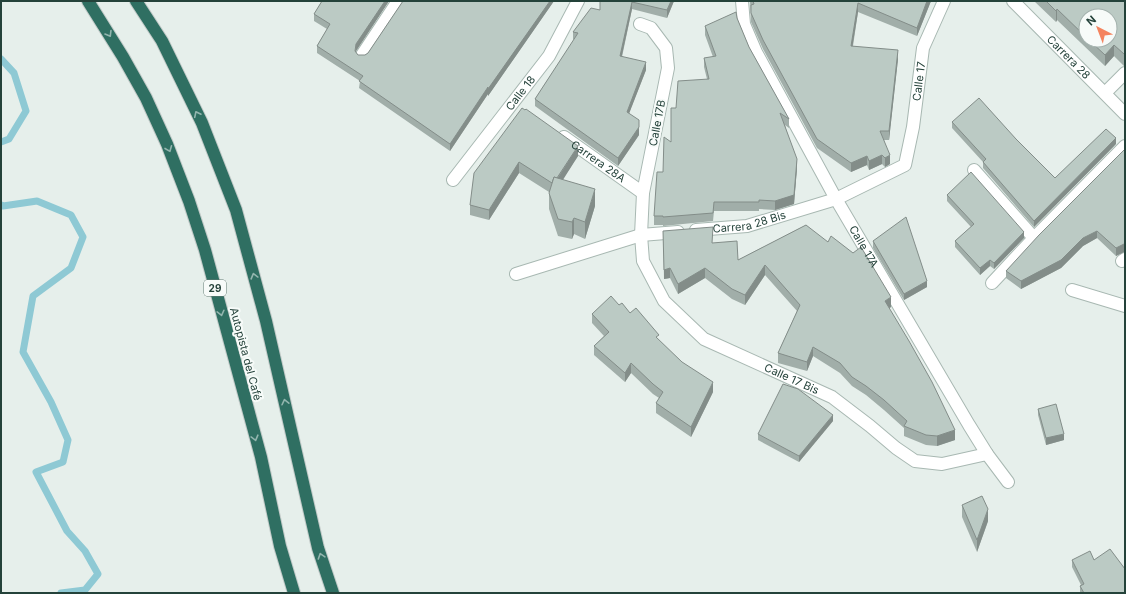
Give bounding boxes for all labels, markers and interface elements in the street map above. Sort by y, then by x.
north arrow [1078,8,1118,48]
text: N [1084,13,1099,29]
one-way arrow [105,30,112,37]
street label: Carrera 28 [1044,32,1093,82]
street label: Calle 17 [909,61,928,102]
street label: Calle 18 [502,73,538,113]
street label: Calle 17B [646,99,668,147]
one-way arrow [194,111,202,118]
street label: Carrera 28A [568,137,629,186]
one-way arrow [164,146,172,153]
street label: Carrera 28 Bis [712,208,788,236]
street label: Calle 17A [846,223,882,270]
one-way arrow [250,273,259,280]
road number: 29 [204,280,226,296]
street label: Autopista del Café [227,306,265,402]
one-way arrow [217,310,225,316]
street label: Calle 17 Bis [762,360,821,397]
one-way arrow [281,399,289,405]
one-way arrow [251,435,259,442]
one-way arrow [317,553,325,560]

